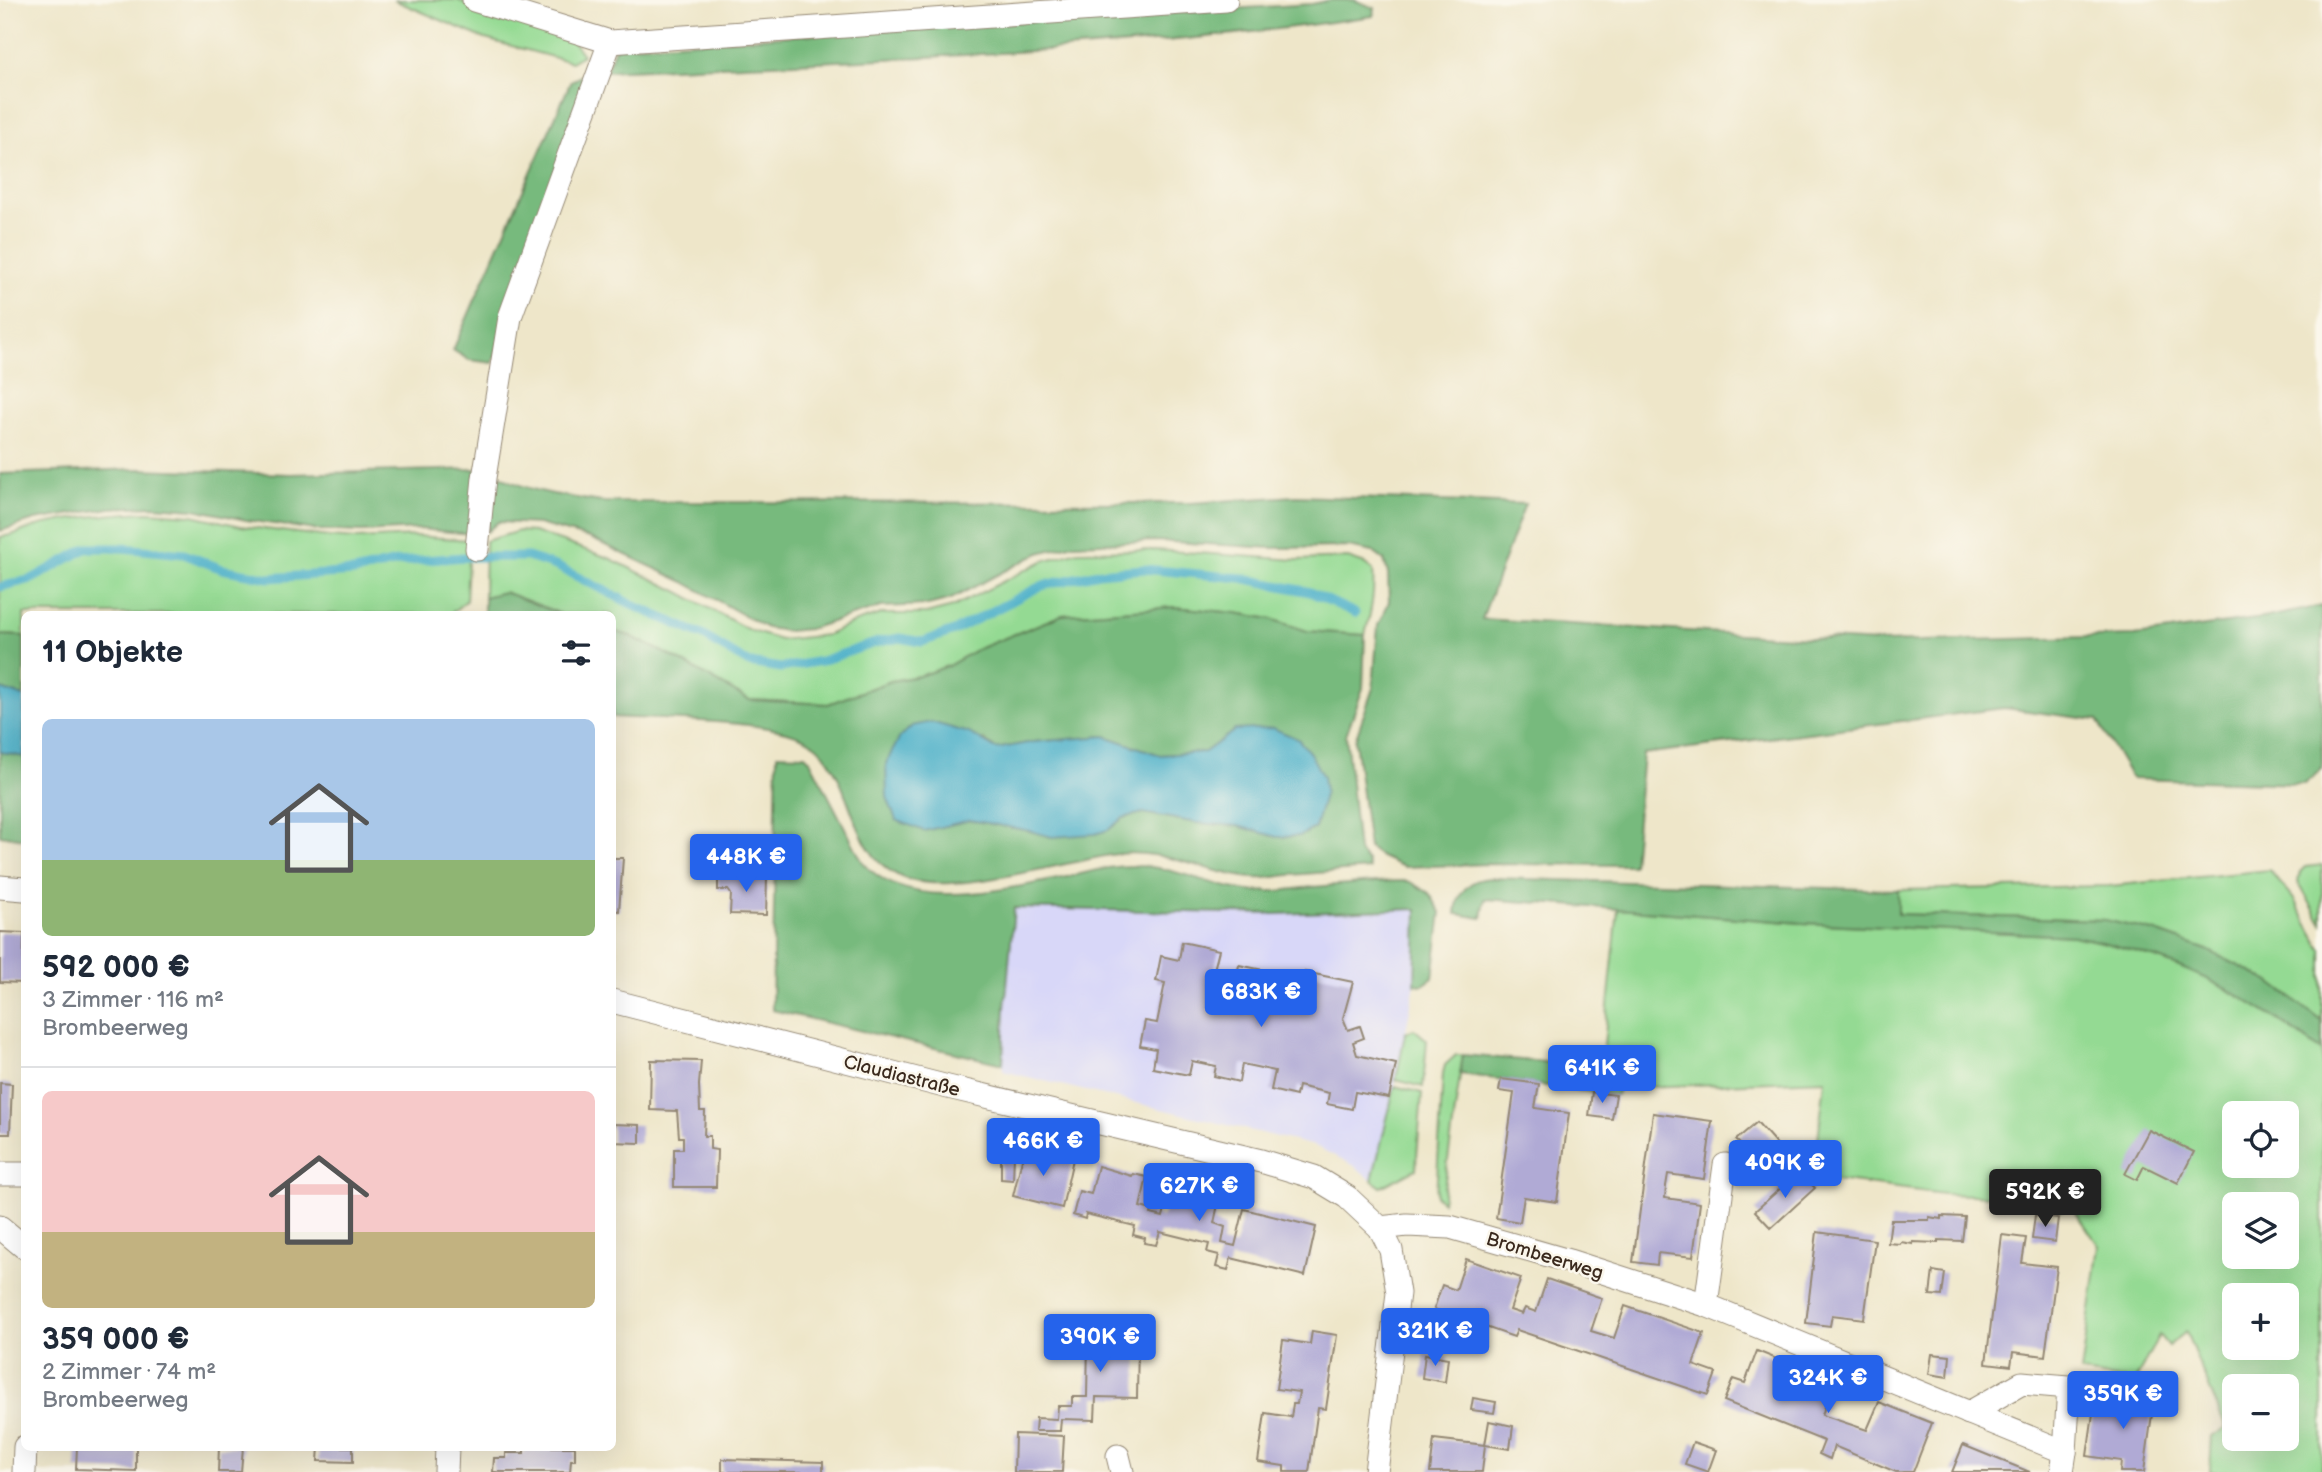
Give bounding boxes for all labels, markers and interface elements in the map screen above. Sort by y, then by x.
icon: filters [557,634,595,672]
text: 11 Objekte [42,635,183,671]
icon: home [256,765,382,891]
pin: 448K € [689,834,803,894]
text: 448K € [706,843,786,871]
text: 592 000 € [42,950,190,986]
pin: 683K € [1204,970,1318,1029]
text: 683K € [1221,978,1301,1006]
text: 3 Zimmer · 116 m² [42,986,224,1014]
text: Brombeerweg [42,1014,189,1042]
pin: 641K € [1545,1046,1659,1105]
street label: Claudiastraße [841,1051,962,1102]
text: 641K € [1564,1054,1640,1082]
map controls [2222,1101,2299,1451]
button: locate [2222,1101,2299,1178]
pin: 466K € [986,1118,1100,1178]
text: 466K € [1003,1127,1083,1155]
icon: home [256,1137,382,1263]
pin: 409K € [1728,1140,1842,1200]
text: 409K € [1745,1149,1825,1177]
pin: 627K € [1142,1164,1256,1223]
pin: 592K € [1988,1170,2102,1229]
text: 627K € [1159,1172,1239,1200]
text: 592K € [2005,1178,2085,1206]
button: layers [2222,1192,2299,1269]
street label: Brombeerweg [1483,1228,1606,1285]
button: + [2222,1283,2299,1360]
pin: 321K € [1378,1308,1492,1368]
pin: 390K € [1043,1314,1157,1374]
text: 321K € [1397,1317,1473,1345]
text: 359 000 € [42,1322,189,1358]
text: 390K € [1060,1323,1140,1351]
pin: 324K € [1771,1356,1885,1415]
text: 2 Zimmer · 74 m² [42,1358,216,1386]
text: 324K € [1788,1364,1868,1392]
pin: 359K € [2066,1372,2180,1431]
button: − [2222,1374,2299,1451]
text: 359K € [2083,1380,2163,1408]
text: Brombeerweg [42,1386,189,1414]

